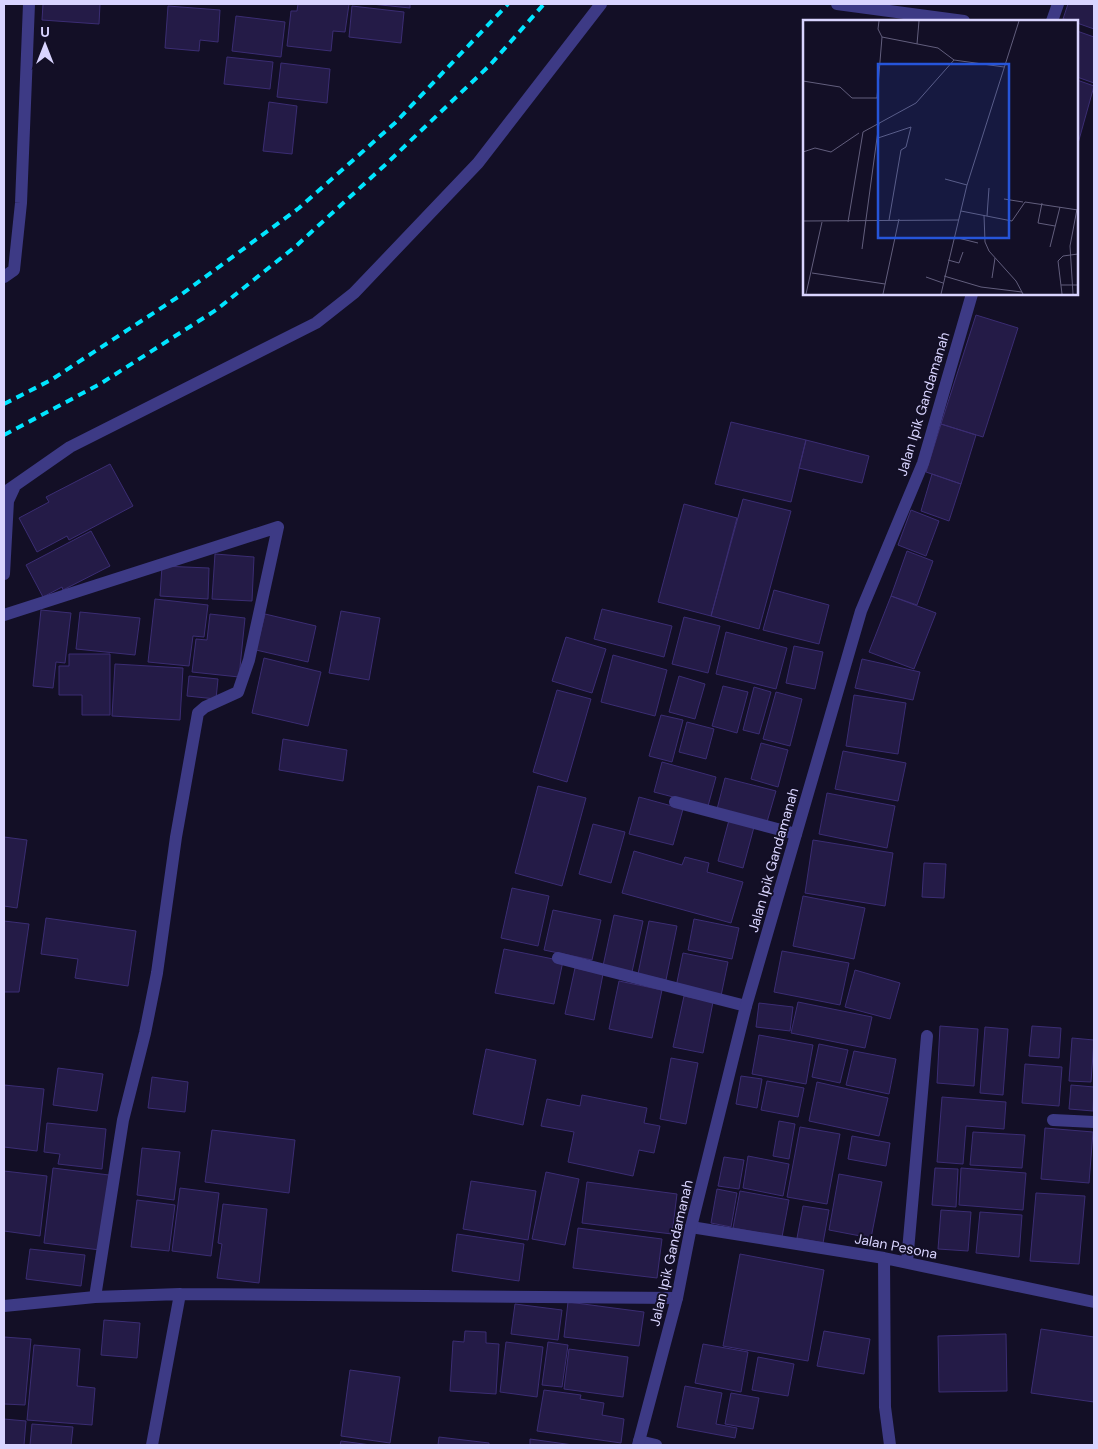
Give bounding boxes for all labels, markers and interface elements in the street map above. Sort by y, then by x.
north arrow [20,20,70,70]
inset map [803,20,1078,295]
text: U [40,23,50,41]
street label: Jalan Ipik Gandamanah [892,330,954,478]
street label: Jalan Ipik Gandamanah [744,786,802,934]
street label: Jalan Ipik Gandamanah [645,1178,697,1328]
street label: Jalan Pesona [853,1229,939,1263]

